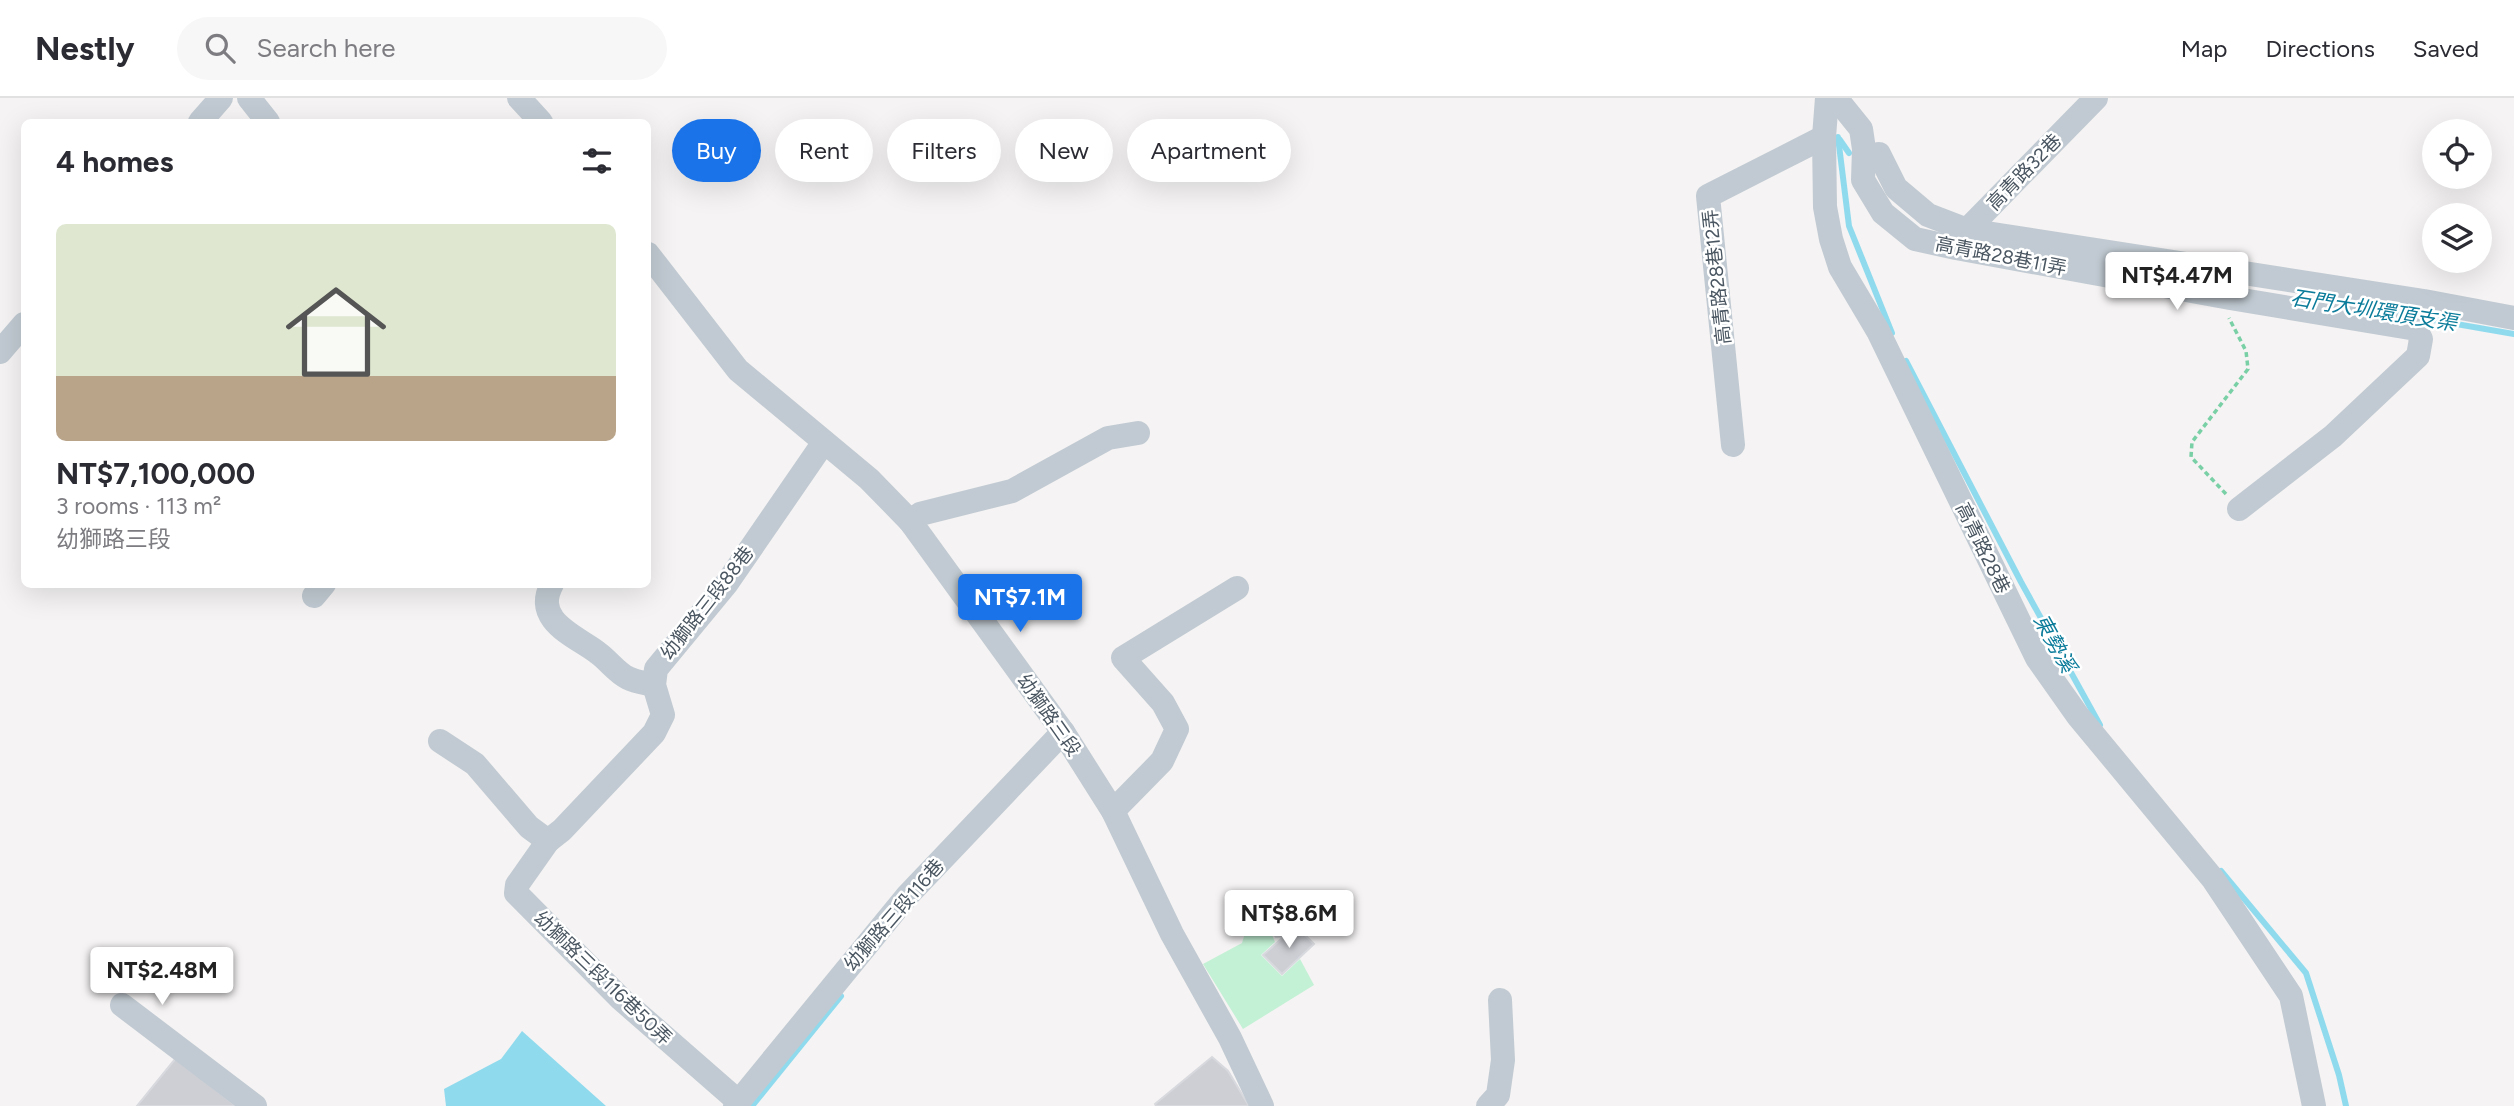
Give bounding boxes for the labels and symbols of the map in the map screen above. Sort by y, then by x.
street label: 高青路32巷 [1982,129,2066,215]
street label: 高青路28巷12弄 [1698,208,1736,346]
street label: 高青路28巷11弄 [1934,232,2068,280]
pin: NT$4.47M [2105,252,2249,312]
water label: 石門大圳環頂支渠 [2289,285,2462,336]
street label: 高青路28巷 [1951,499,2015,597]
street label: 幼獅路三段88巷 [656,542,758,664]
pin: NT$7.1M [955,574,1085,634]
water label: 東勢溪 [2029,609,2083,679]
street label: 幼獅路三段 [1012,669,1086,761]
street label: 幼獅路三段116巷 [839,854,949,976]
pin: NT$8.6M [1224,890,1354,950]
street label: 幼獅路三段116巷50弄 [529,906,677,1050]
pin: NT$2.48M [90,948,234,1007]

